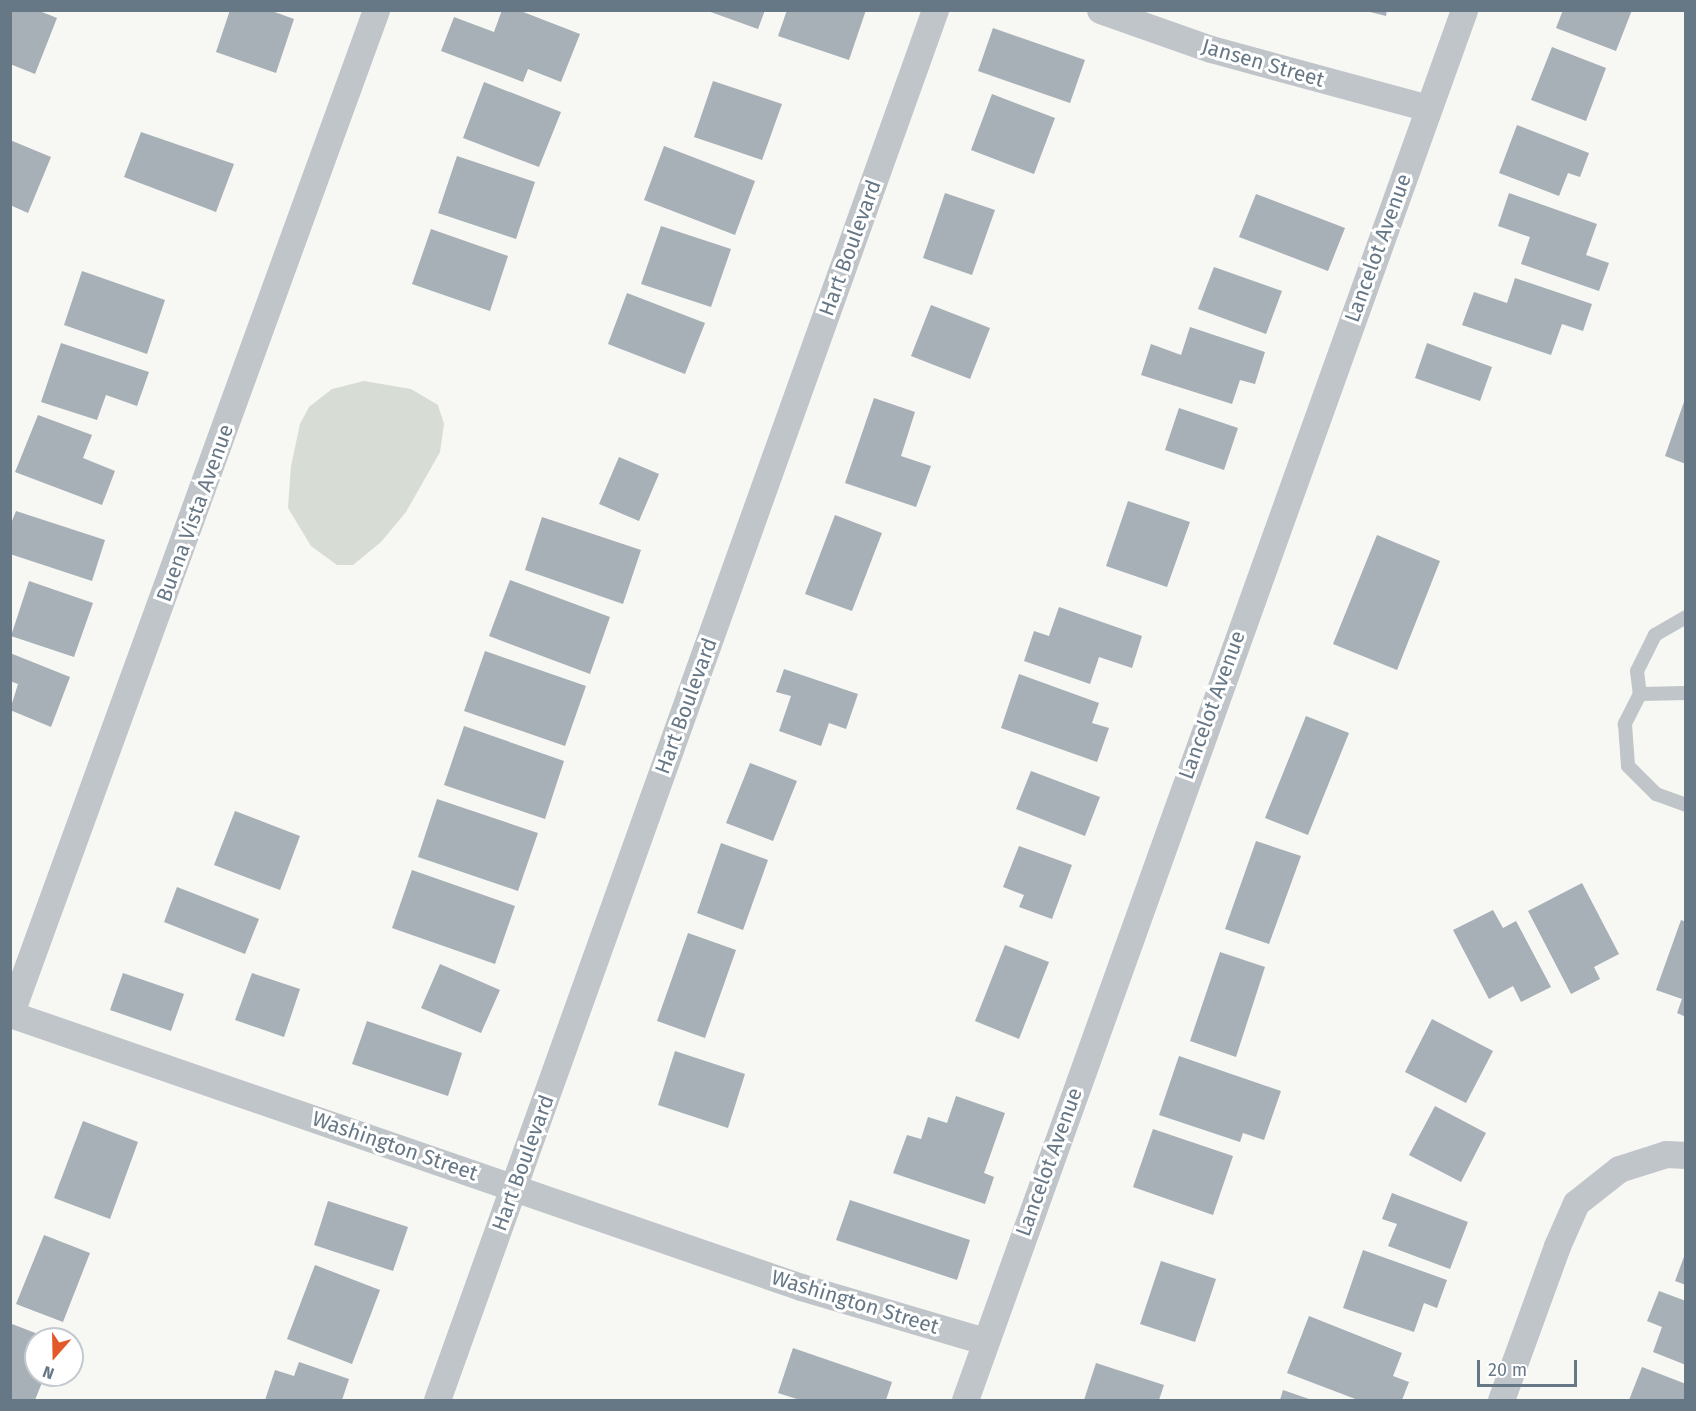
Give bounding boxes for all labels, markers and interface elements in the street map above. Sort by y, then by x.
street label: Jansen Street [1199,33,1327,93]
street label: Lancelot Avenue [1339,170,1417,326]
street label: Hart Boulevard [814,176,886,320]
street label: Buena Vista Avenue [151,421,239,605]
street label: Lancelot Avenue [1173,627,1251,783]
street label: Hart Boulevard [650,634,722,778]
street label: Lancelot Avenue [1010,1084,1088,1240]
street label: Hart Boulevard [487,1091,559,1235]
street label: Washington Street [309,1106,481,1186]
street label: Washington Street [768,1265,942,1339]
north arrow [24,1327,84,1387]
scale bar [1480,1348,1580,1386]
text: 20 m [1488,1359,1527,1381]
text: N [40,1362,57,1383]

